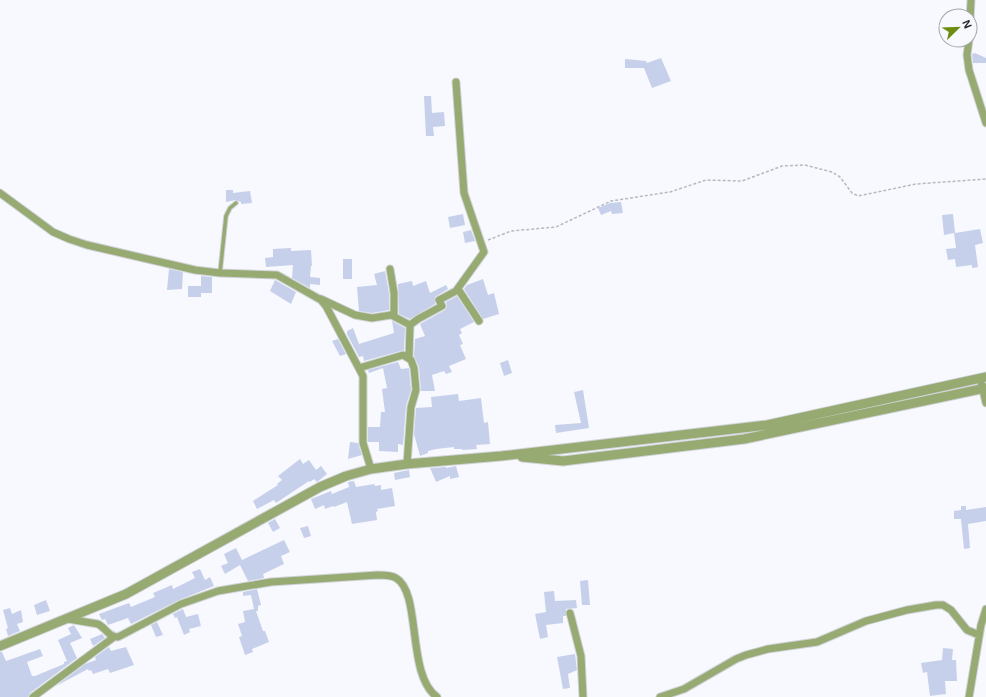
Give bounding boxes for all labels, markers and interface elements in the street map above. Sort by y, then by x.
north arrow [938,8,978,48]
text: N [960,18,974,30]

